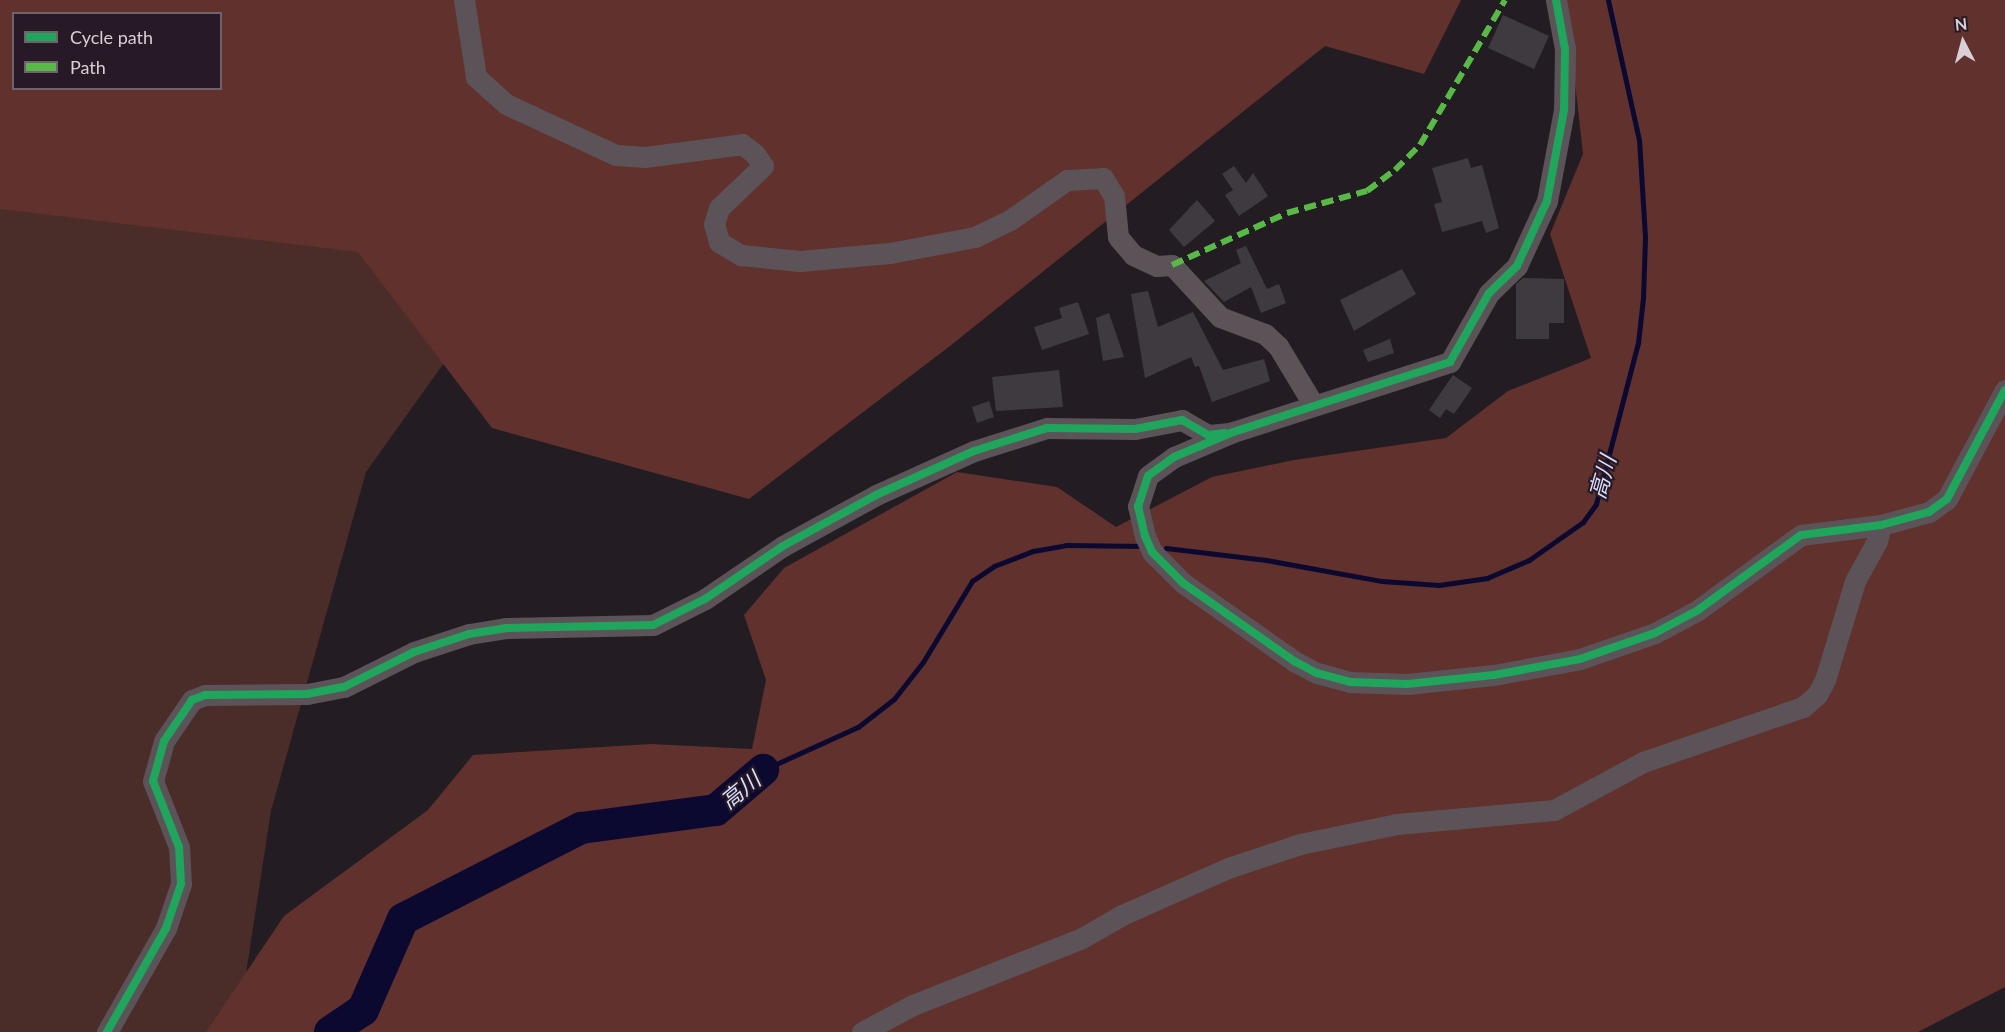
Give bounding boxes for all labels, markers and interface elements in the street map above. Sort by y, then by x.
legend [12,12,222,90]
north arrow [1933,12,1993,72]
text: N [1954,14,1968,34]
text: Cycle path [70,26,153,48]
text: Path [70,56,106,78]
water label: 高川 [1583,452,1621,502]
water label: 高川 [715,766,765,814]

